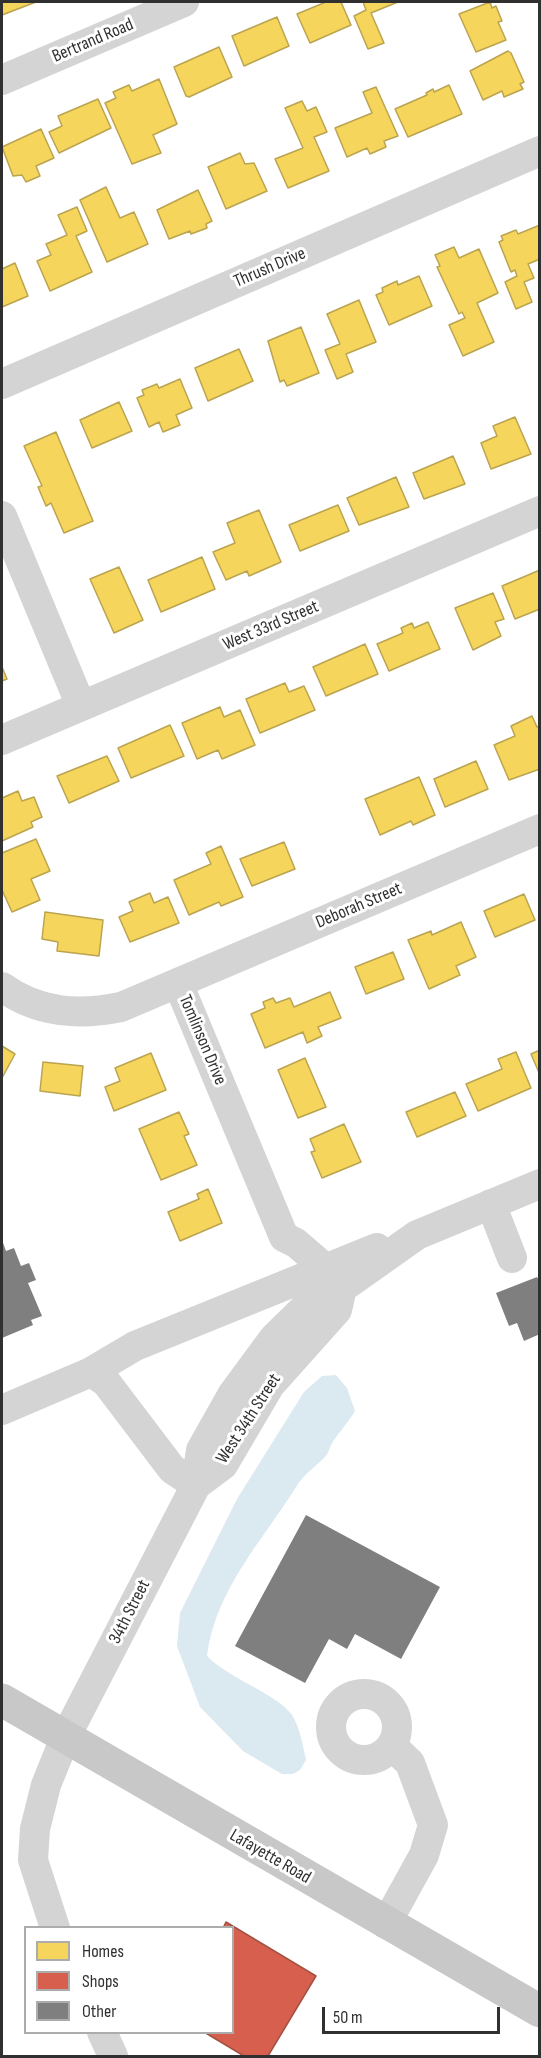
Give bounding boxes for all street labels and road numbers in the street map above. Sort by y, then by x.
street label: Bertrand Road [49,14,137,68]
street label: Thrush Drive [231,243,309,293]
street label: West 33rd Street [220,596,322,656]
street label: Deborah Street [313,878,405,934]
street label: Tomlinson Drive [173,992,231,1088]
street label: West 34th Street [212,1370,286,1468]
street label: 34th Street [105,1576,155,1648]
street label: Lafayette Road [226,1825,314,1889]

